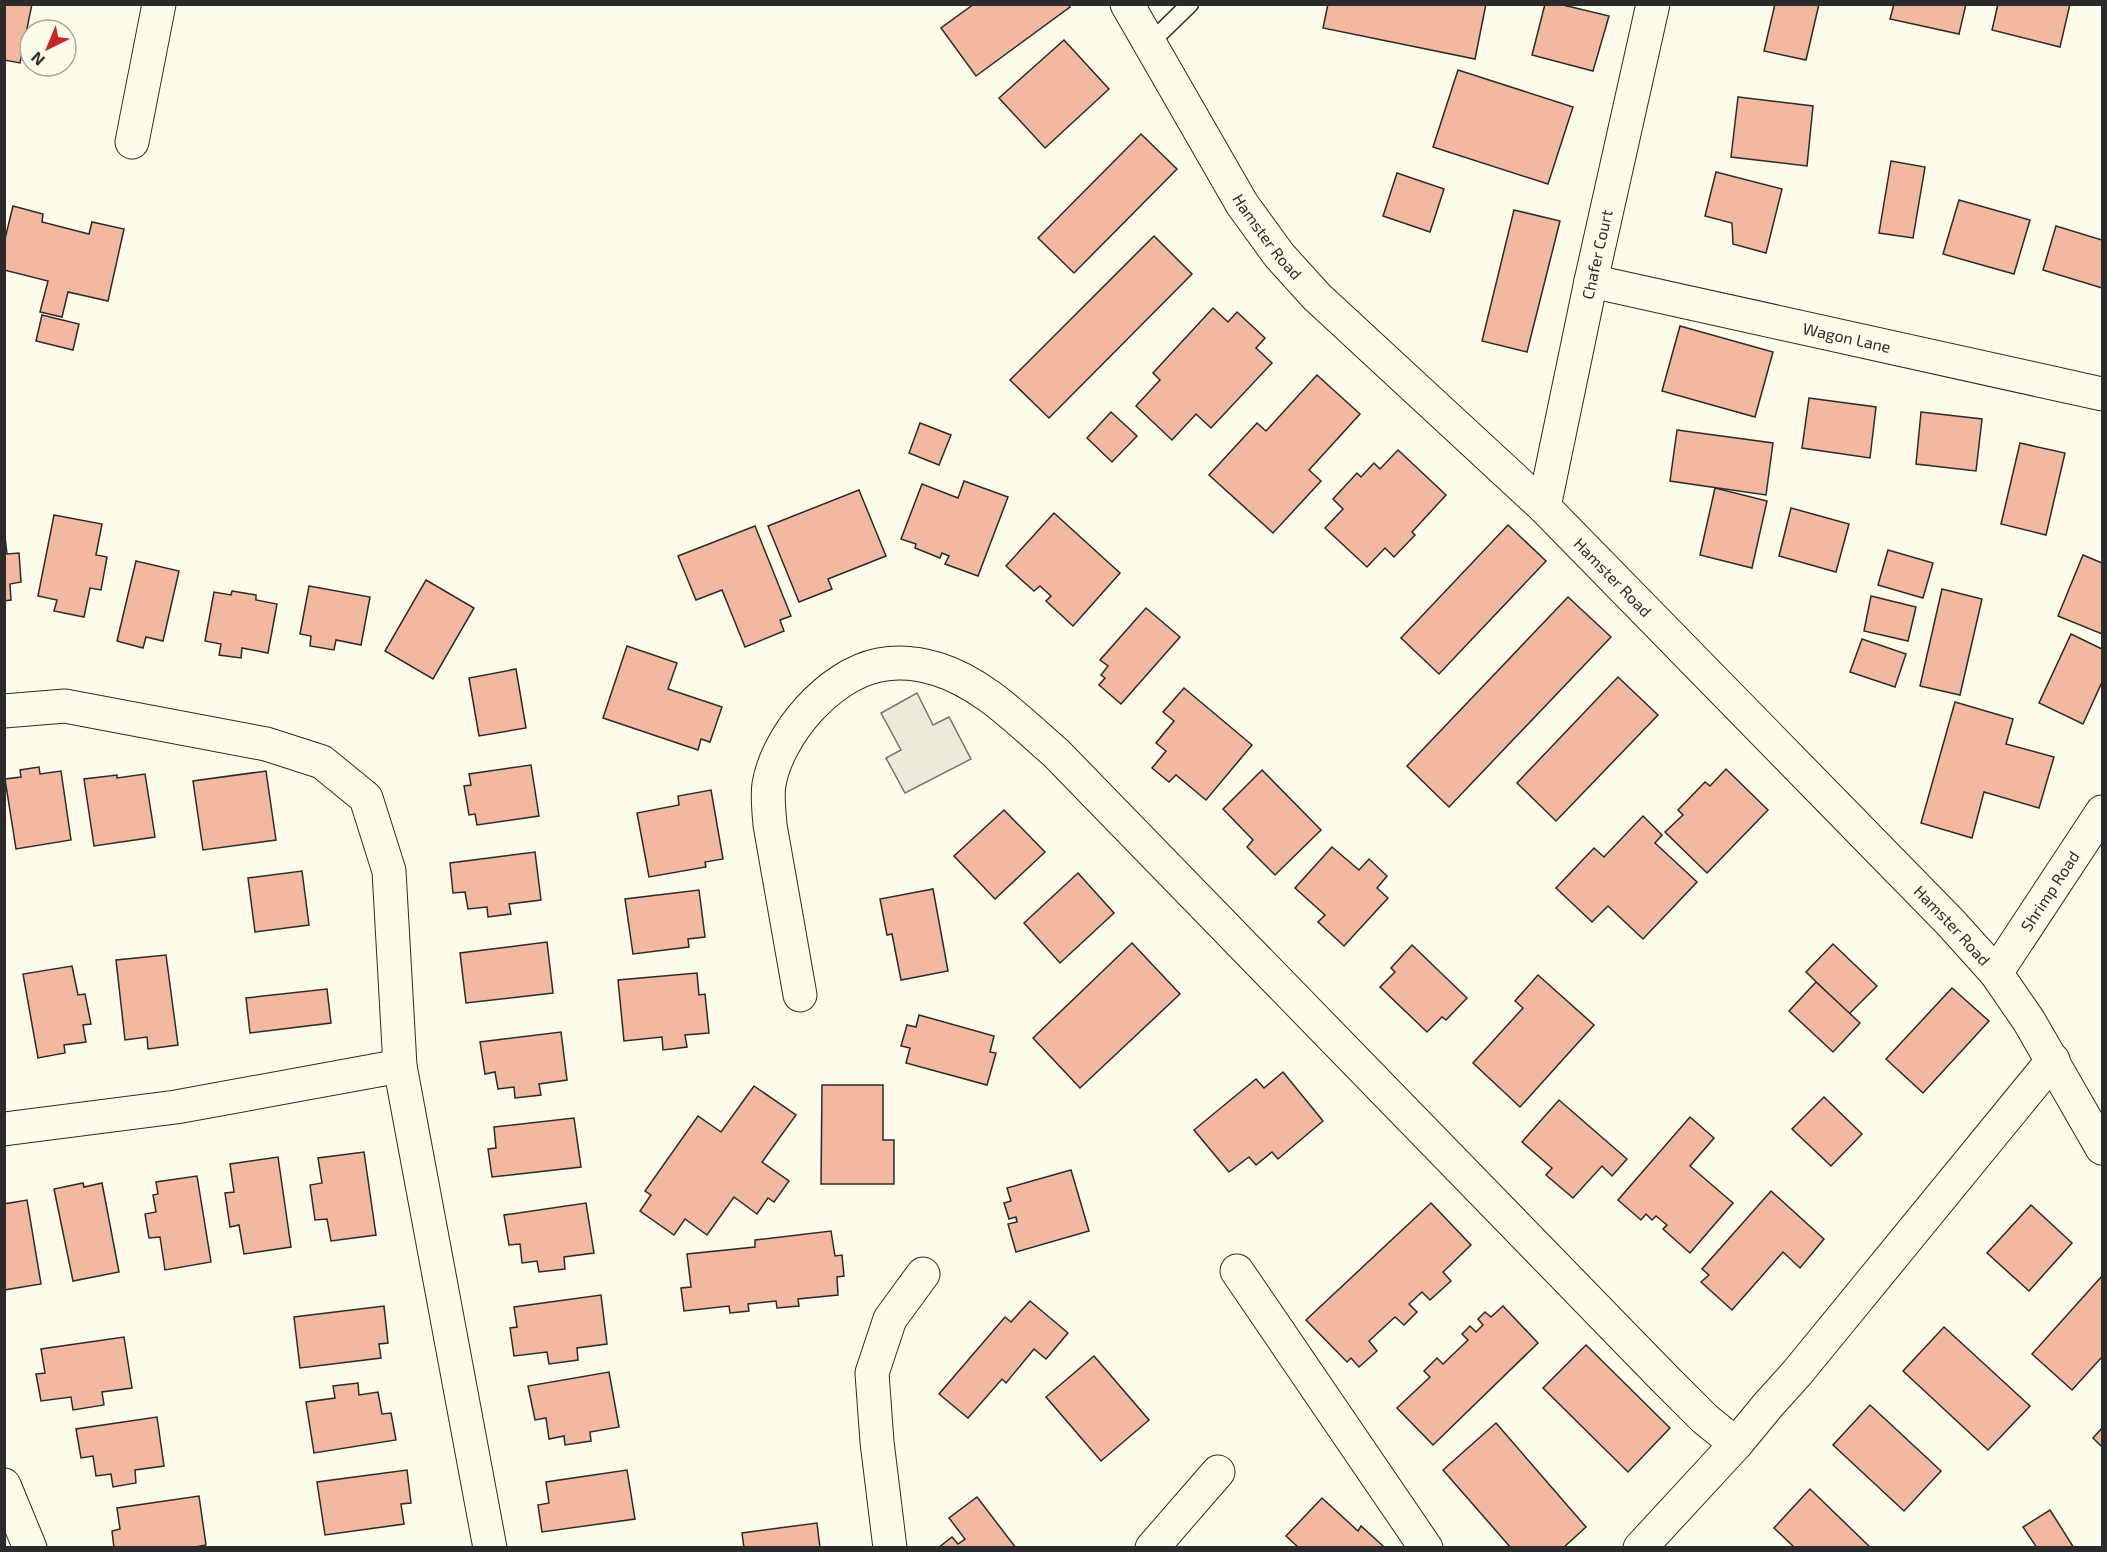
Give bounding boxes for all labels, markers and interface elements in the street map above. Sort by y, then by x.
north arrow [18,18,78,78]
text: N [27,48,48,70]
street label: Hamster Road [1229,190,1306,283]
street label: Chafer Court [1577,208,1616,301]
street label: Wagon Lane [1801,318,1893,356]
street label: Hamster Road [1570,534,1656,620]
street label: Shrimp Road [2016,847,2083,935]
street label: Hamster Road [1910,881,1994,969]

